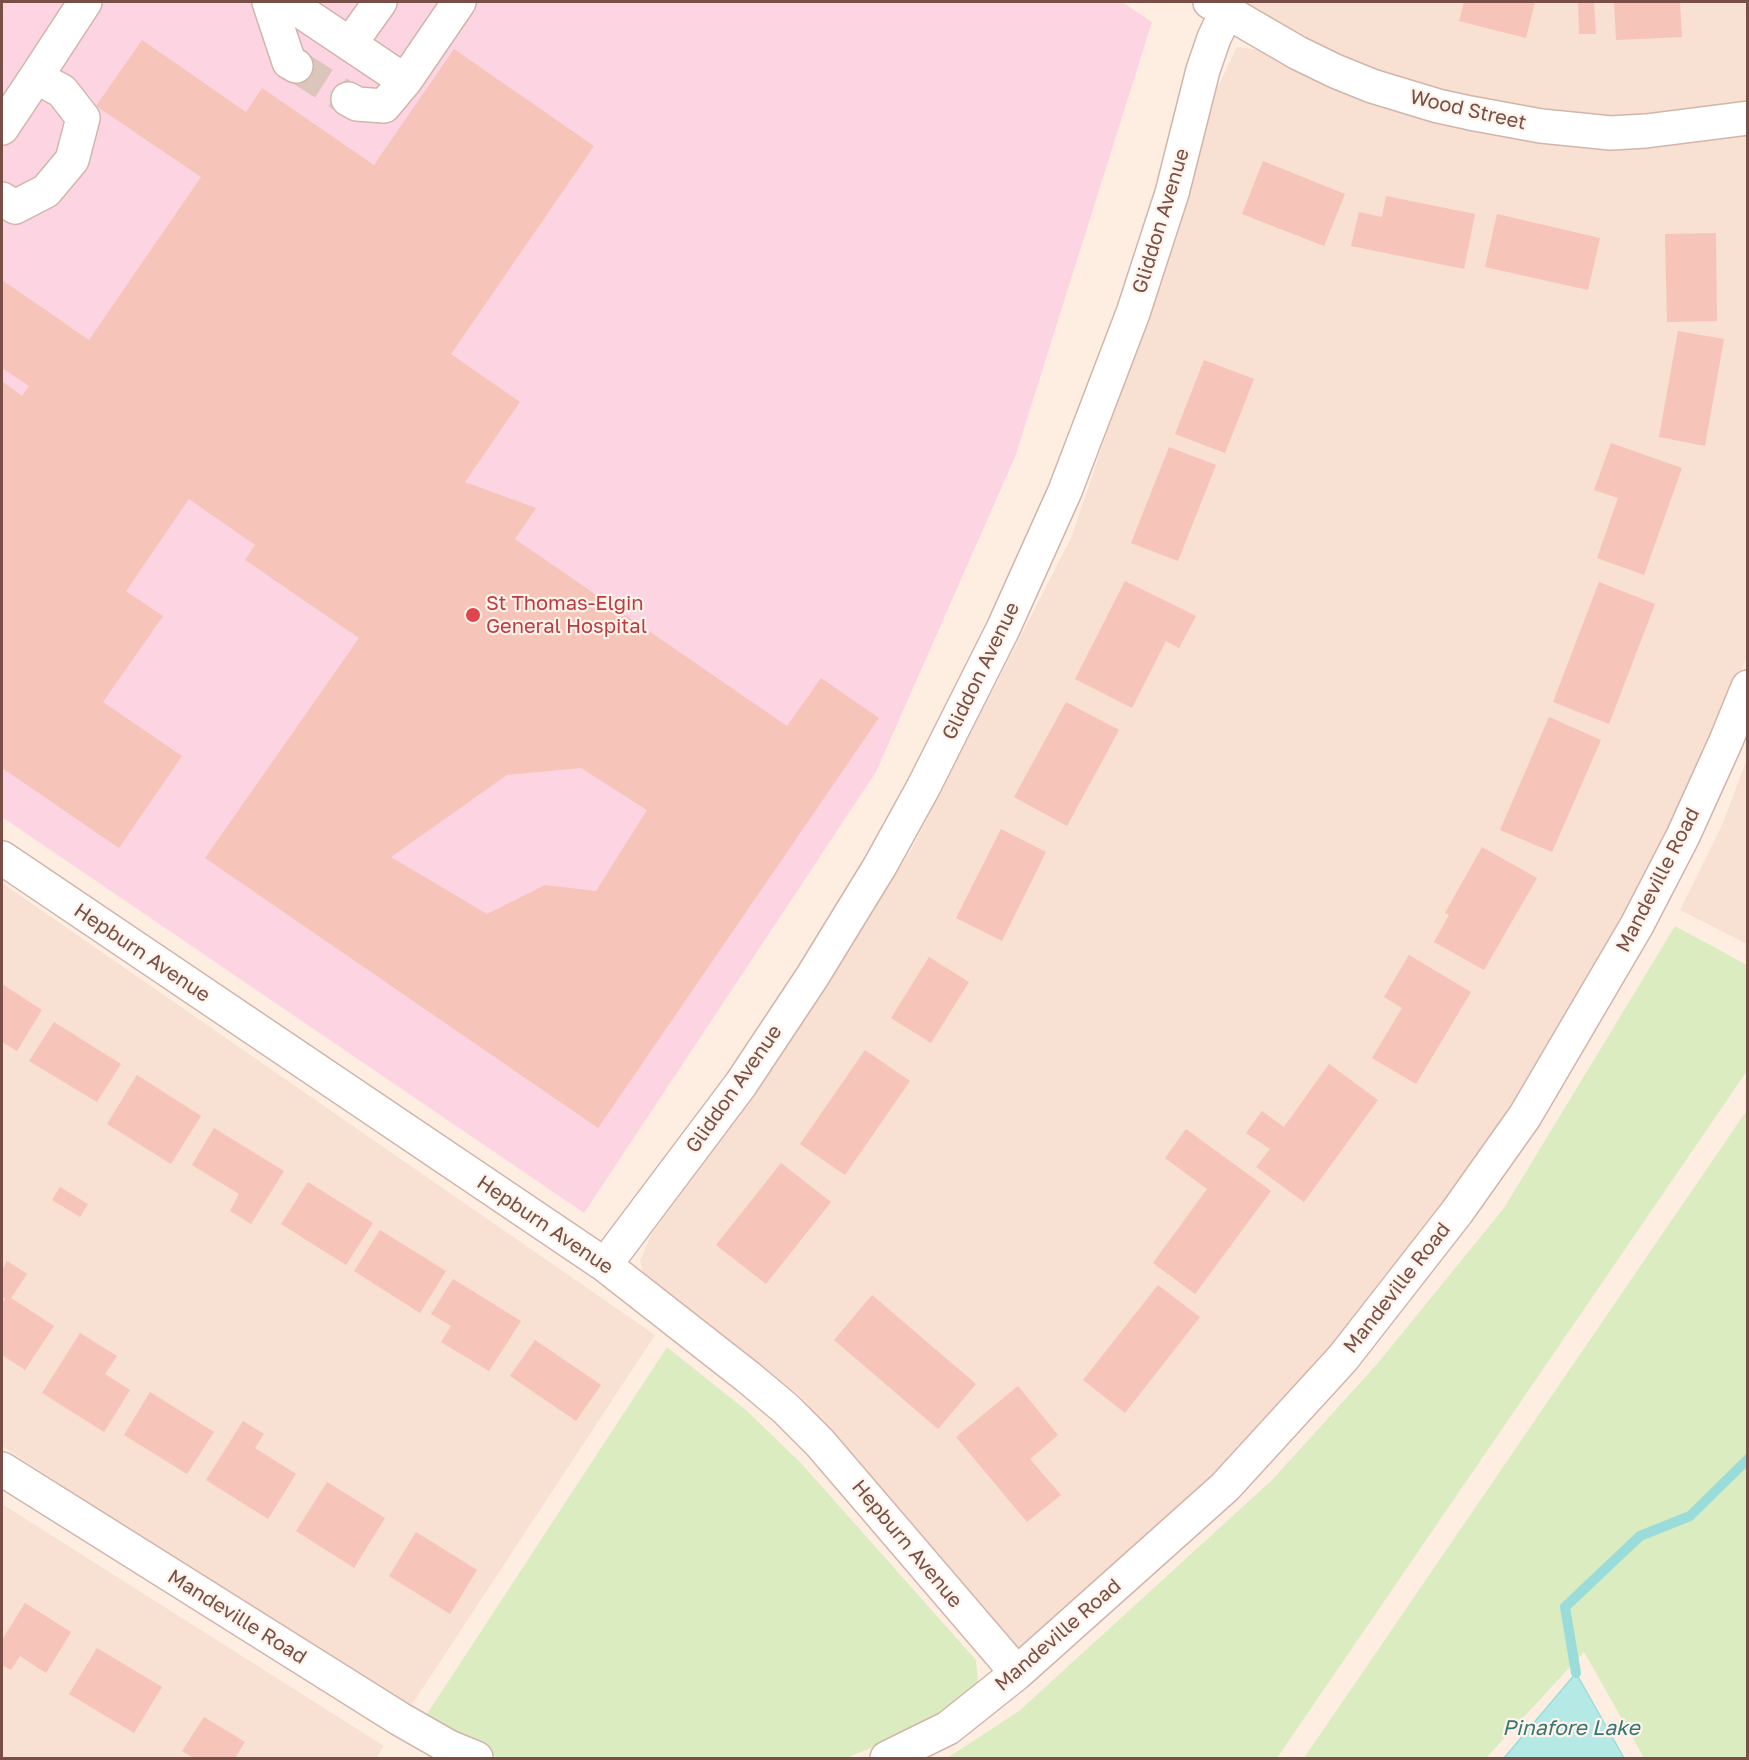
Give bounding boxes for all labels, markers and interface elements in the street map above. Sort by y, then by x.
street label: Wood Street [1407,85,1529,135]
street label: Gliddon Avenue [1128,146,1194,296]
place label: St Thomas-Elgin General Hospital [486,592,647,639]
street label: Gliddon Avenue [937,598,1025,744]
marker: St Thomas-Elgin General Hospital [464,606,482,624]
street label: Mandeville Road [1611,804,1705,956]
street label: Hepburn Avenue [69,899,215,1007]
street label: Gliddon Avenue [681,1021,787,1157]
street label: Hepburn Avenue [472,1171,618,1279]
street label: Mandeville Road [1339,1218,1455,1358]
street label: Hepburn Avenue [847,1475,967,1613]
street label: Mandeville Road [163,1565,311,1669]
street label: Mandeville Road [990,1574,1126,1696]
water label: Pinafore Lake [1502,1715,1640,1741]

